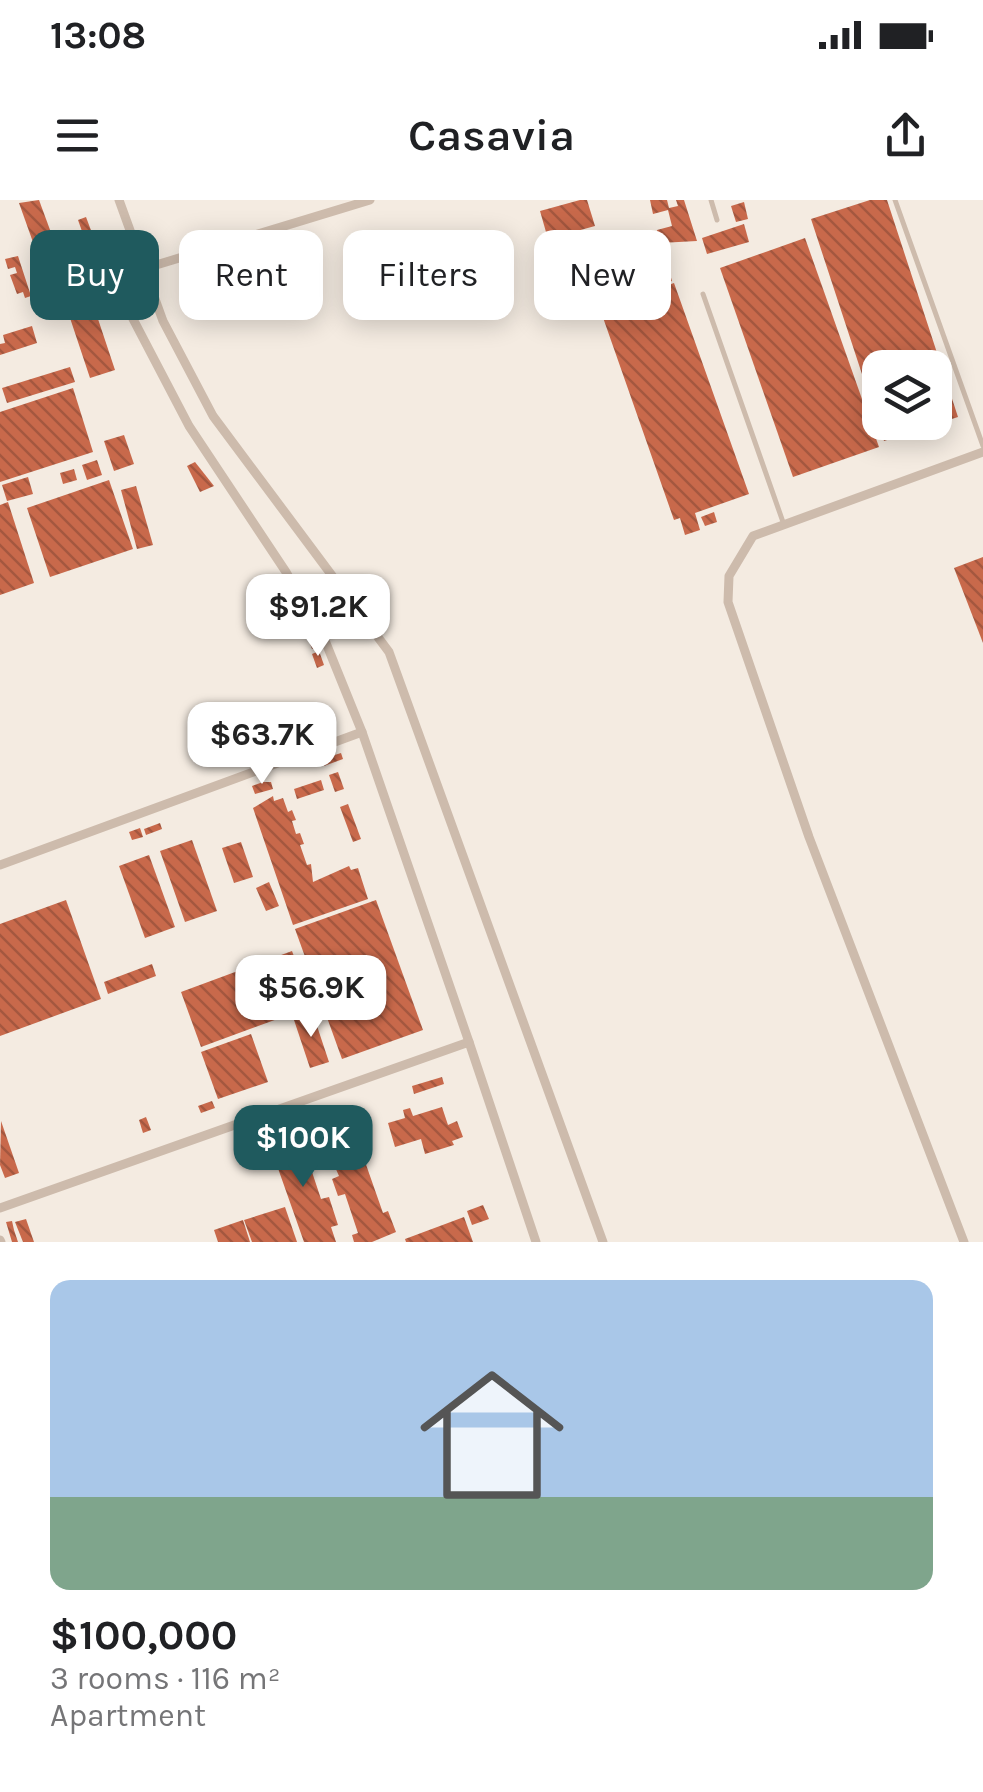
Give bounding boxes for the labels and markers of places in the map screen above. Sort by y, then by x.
pin: $91.2K [237,574,399,659]
pin: $63.7K [181,702,343,787]
pin: $56.9K [230,955,392,1040]
pin: $100K [233,1105,373,1190]

